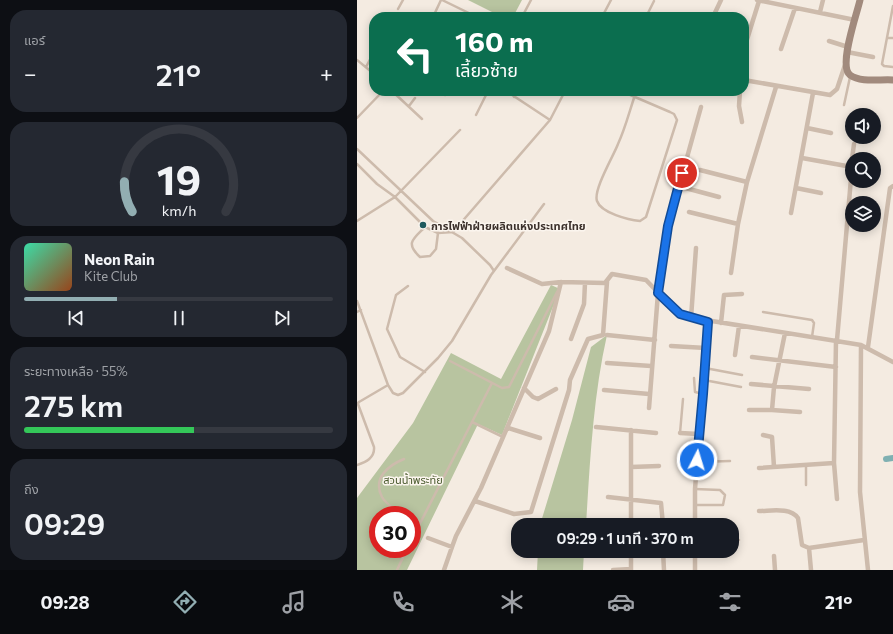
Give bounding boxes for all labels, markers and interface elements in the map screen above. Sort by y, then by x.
text: 160 m [455,24,533,58]
icon: left [389,28,441,80]
text: แอร์ [24,32,45,48]
text: 21° [156,55,201,92]
text: เลี้ยวซ้าย [455,59,518,81]
text: − [24,60,37,87]
text: + [320,60,333,87]
map controls [845,108,881,232]
button: sound [845,108,881,144]
text: 19 [156,152,201,203]
button: search [845,152,881,188]
pin [665,156,699,190]
icon: arrive [671,162,693,184]
button: layers [845,196,881,232]
text: km/h [161,200,196,218]
place label: การไฟฟ้าฝ่ายผลิตแห่งประเทศไทย [431,219,586,232]
marker: การไฟฟ้าฝ่ายผลิตแห่งประเทศไทย [418,220,428,230]
text: Neon Rain [84,250,155,268]
text: Kite Club [84,268,138,284]
icon: previous [65,307,87,329]
icon: pause [168,307,190,329]
icon: next [271,307,293,329]
text: ระยะทางเหลือ · 55% [24,363,128,379]
text: 275 km [24,386,123,423]
position arrow [676,439,718,481]
park label: สวนน้ำพระทัย [383,472,443,486]
text: ถึง [24,481,39,497]
text: 09:29 [24,504,105,541]
speed limit sign: 30 [369,506,421,558]
text: 09:29 · 1 นาที · 370 m [557,529,693,547]
icon: directions [171,588,199,616]
icon: music [280,588,308,616]
icon: phone [389,588,417,616]
icon: climate [498,588,526,616]
icon: car [607,588,635,616]
icon: filters [716,588,744,616]
text: 09:28 [41,591,90,613]
text: 21° [825,591,852,613]

